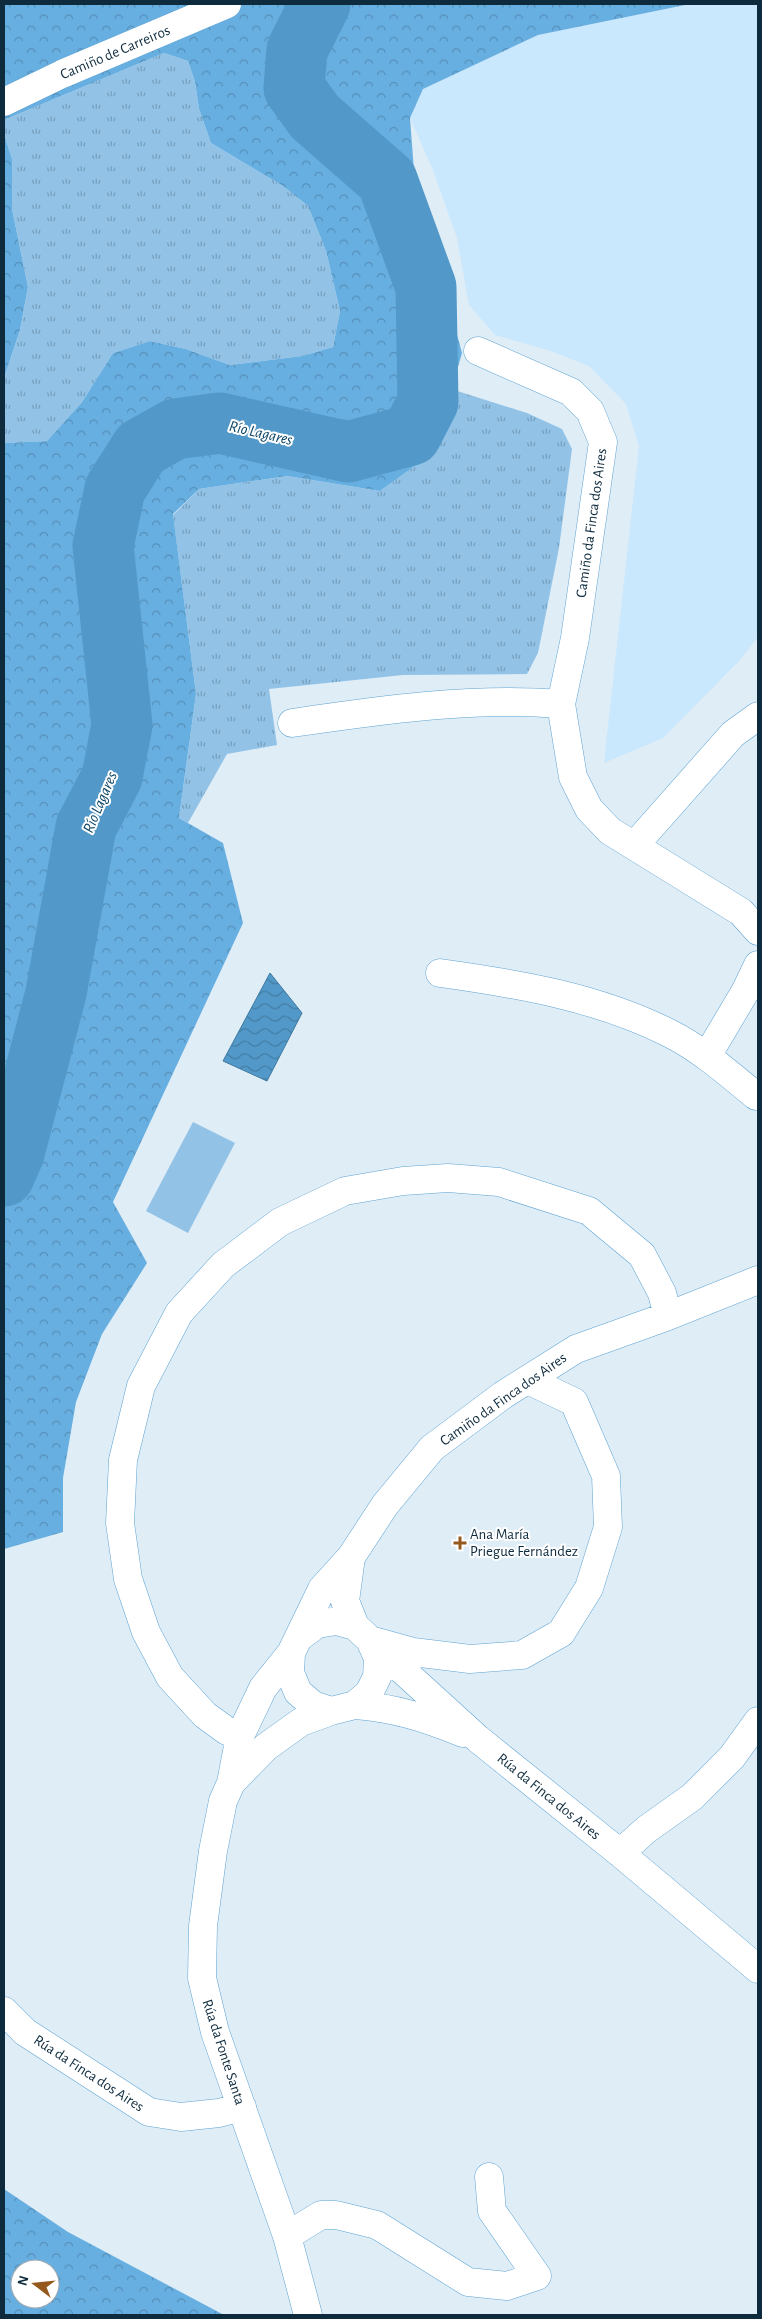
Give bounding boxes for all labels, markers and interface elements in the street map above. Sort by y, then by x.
street label: Camiño de Carreiros [58,23,172,82]
water label: Río Lagares [228,418,294,448]
street label: Camiño da Finca dos Aires [574,447,609,599]
water label: Río Lagares [80,770,120,835]
street label: Camiño da Finca dos Aires [437,1350,569,1449]
place label: Ana María Priegue Fernández [470,1527,578,1559]
marker: Ana María Priegue Fernández [454,1537,466,1549]
street label: Rúa da Finca dos Aires [494,1750,603,1842]
street label: Rúa da Fonte Santa [199,1997,248,2107]
street label: Rúa da Finca dos Aires [31,2032,146,2115]
north arrow [10,2259,60,2309]
text: N [15,2274,32,2287]

